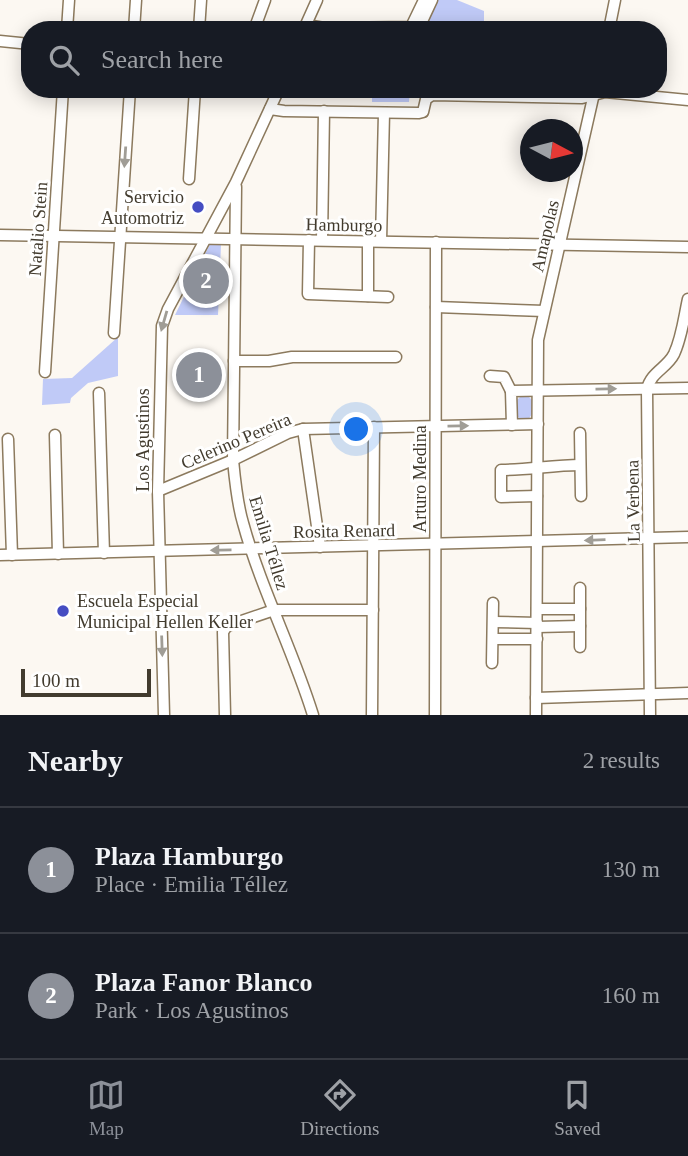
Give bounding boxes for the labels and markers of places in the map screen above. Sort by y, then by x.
place label: Servicio Automotriz [101,187,184,228]
marker: Servicio Automotriz [190,199,206,215]
pin: 2 [183,255,229,307]
pin: 1 [176,349,222,401]
place label: Escuela Especial Municipal Hellen Keller [77,591,253,632]
marker: Escuela Especial Municipal Hellen Keller [55,603,71,619]

